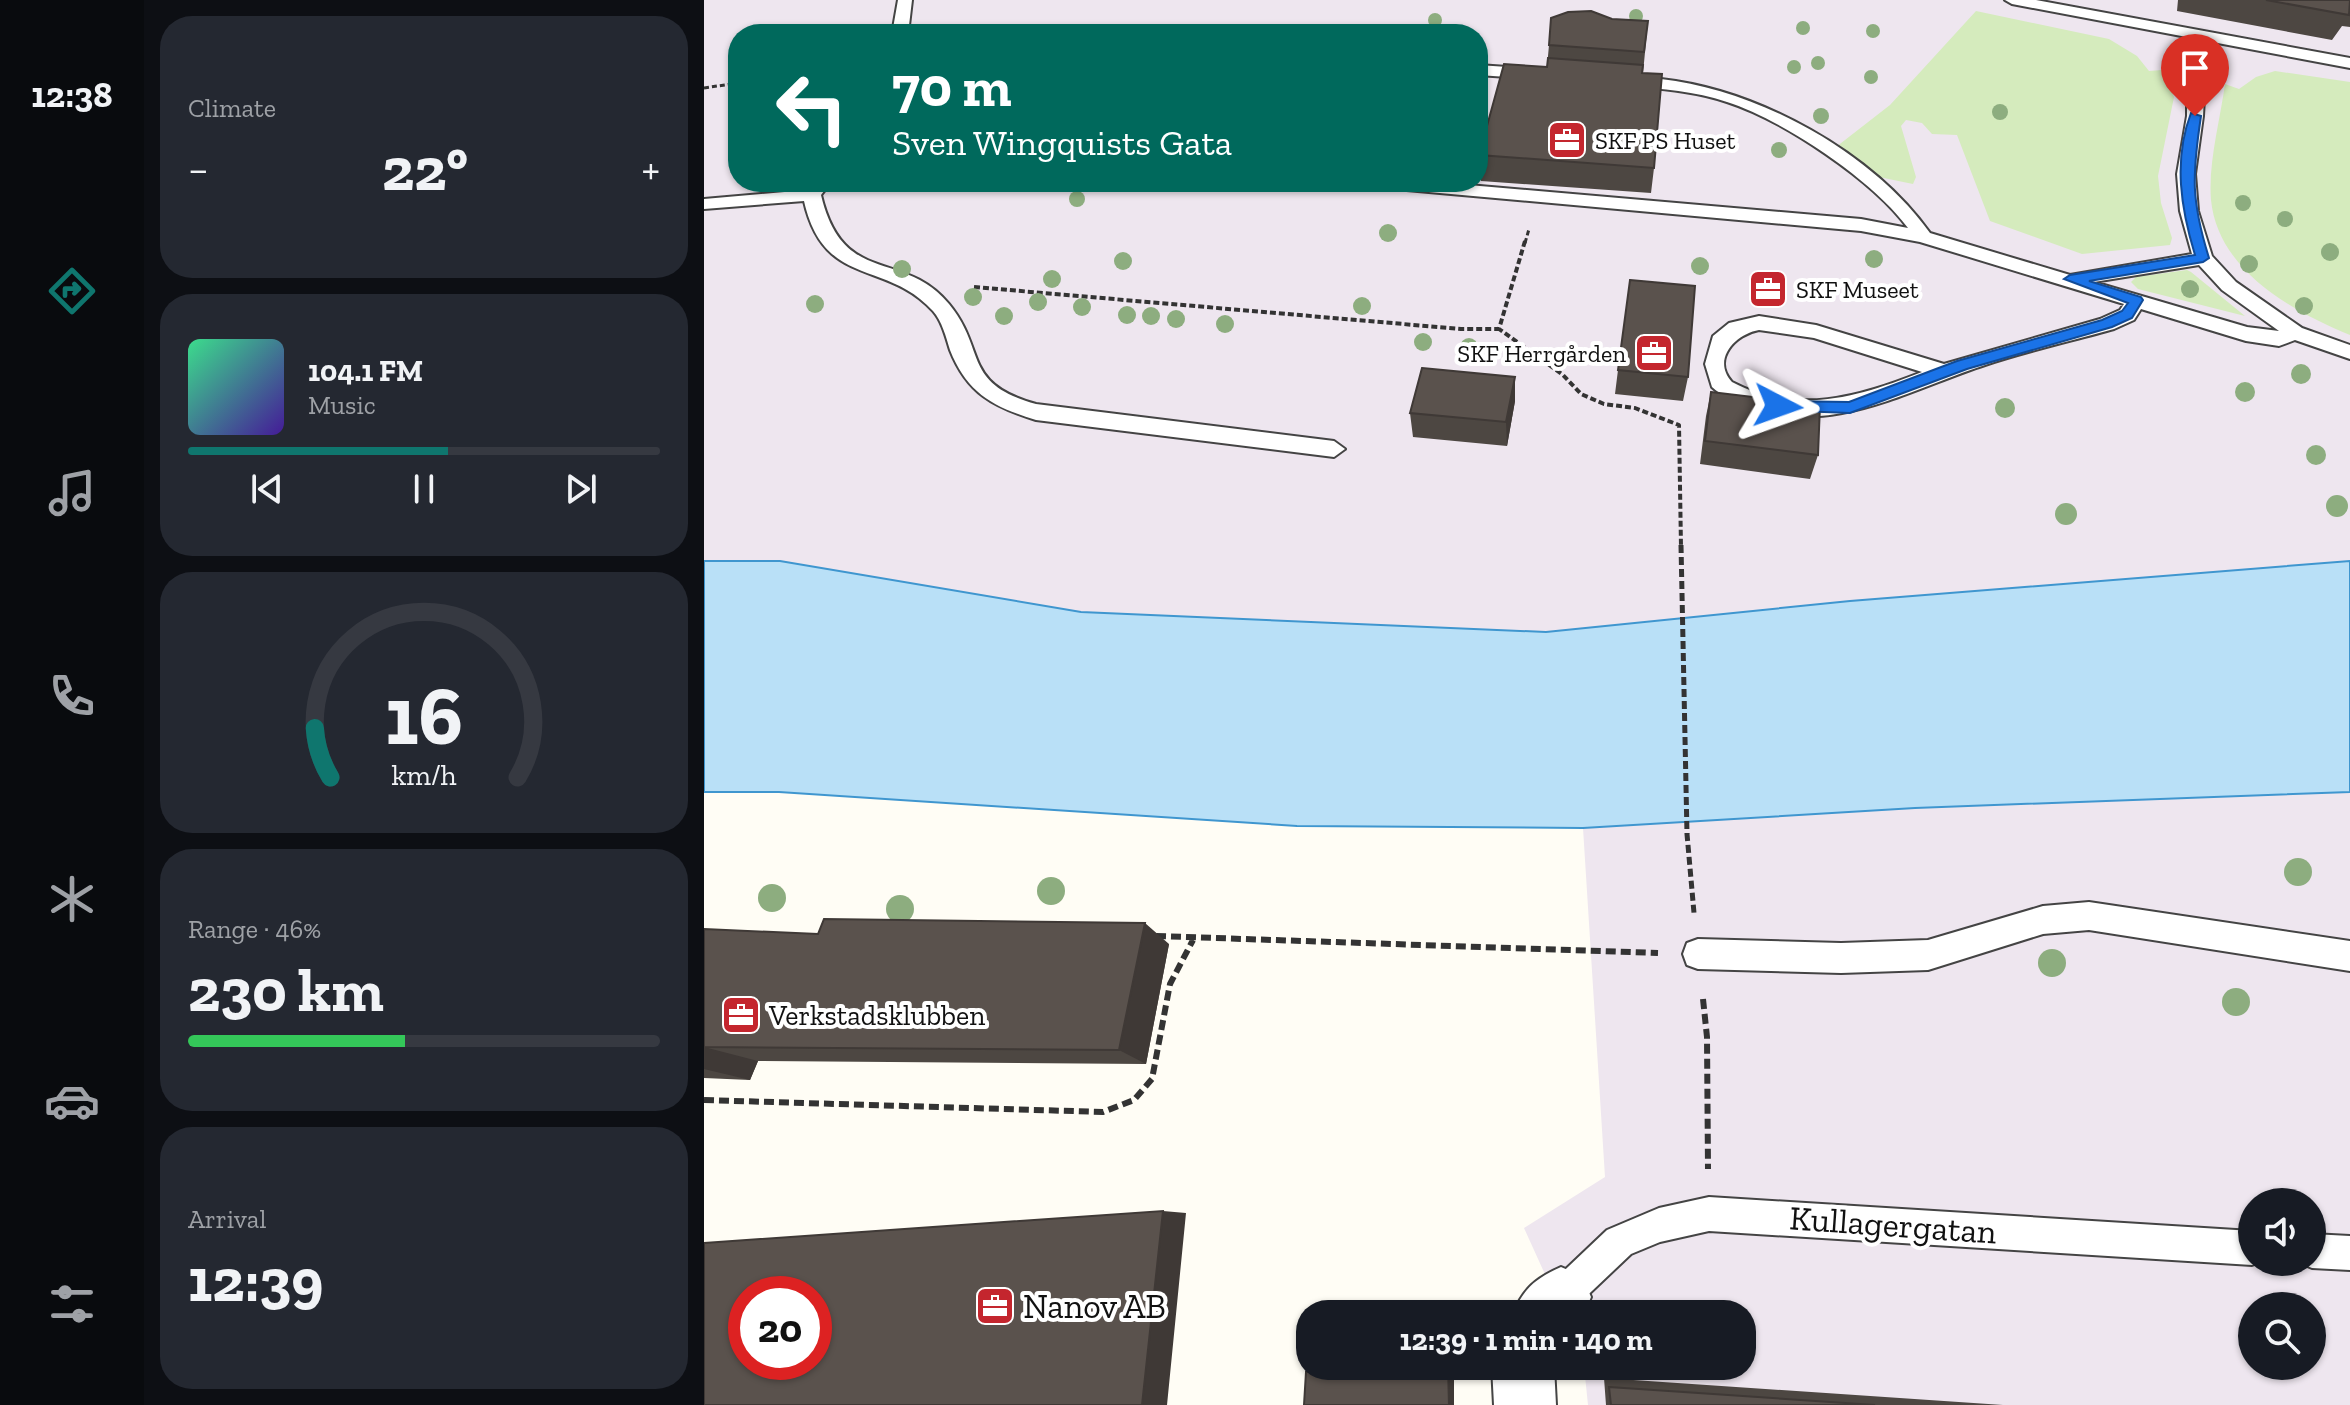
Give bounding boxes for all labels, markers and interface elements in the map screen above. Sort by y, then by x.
pin [2161,34,2229,116]
icon: arrive [2173,46,2217,90]
text: 70 m [892,53,1012,120]
icon: left [760,56,864,160]
text: 12:38 [31,73,113,116]
text: Climate [188,92,276,124]
office icon: SKF PS Huset [1546,119,1588,161]
text: Sven Wingquists Gata [892,121,1232,164]
place label: SKF PS Huset [1595,126,1736,155]
text: 22° [382,133,468,205]
text: − [188,142,209,195]
text: + [641,142,660,195]
icon: directions [44,263,100,319]
office icon: SKF Museet [1747,268,1789,310]
place label: SKF Museet [1796,275,1919,304]
office icon: SKF Herrgården [1633,332,1675,374]
place label: SKF Herrgården [1457,339,1626,368]
text: 104.1 FM [308,353,423,389]
position arrow [1736,364,1820,448]
text: Music [308,389,376,421]
icon: music [44,465,100,521]
icon: previous [245,467,289,511]
icon: pause [402,467,446,511]
icon: next [559,467,603,511]
text: 16 [385,665,463,765]
icon: phone [44,668,100,724]
text: km/h [391,759,457,793]
icon: climate [44,871,100,927]
text: Range · 46% [188,913,321,945]
text: 230 km [188,954,384,1026]
office icon: Verkstadsklubben [720,994,762,1036]
place label: Verkstadsklubben [768,999,985,1032]
icon: car [44,1073,100,1129]
map controls [2238,1188,2326,1380]
button: sound [2238,1188,2326,1276]
street label: Kullagergatan [1788,1197,1998,1253]
text: Arrival [188,1203,266,1235]
text: 12:39 [188,1244,323,1316]
icon: filters [44,1276,100,1332]
speed limit sign: 20 [728,1276,832,1380]
office icon: Nanov AB [974,1285,1016,1327]
place label: Nanov AB [1023,1286,1166,1327]
button: search [2238,1292,2326,1380]
text: 12:39 · 1 min · 140 m [1399,1322,1653,1358]

